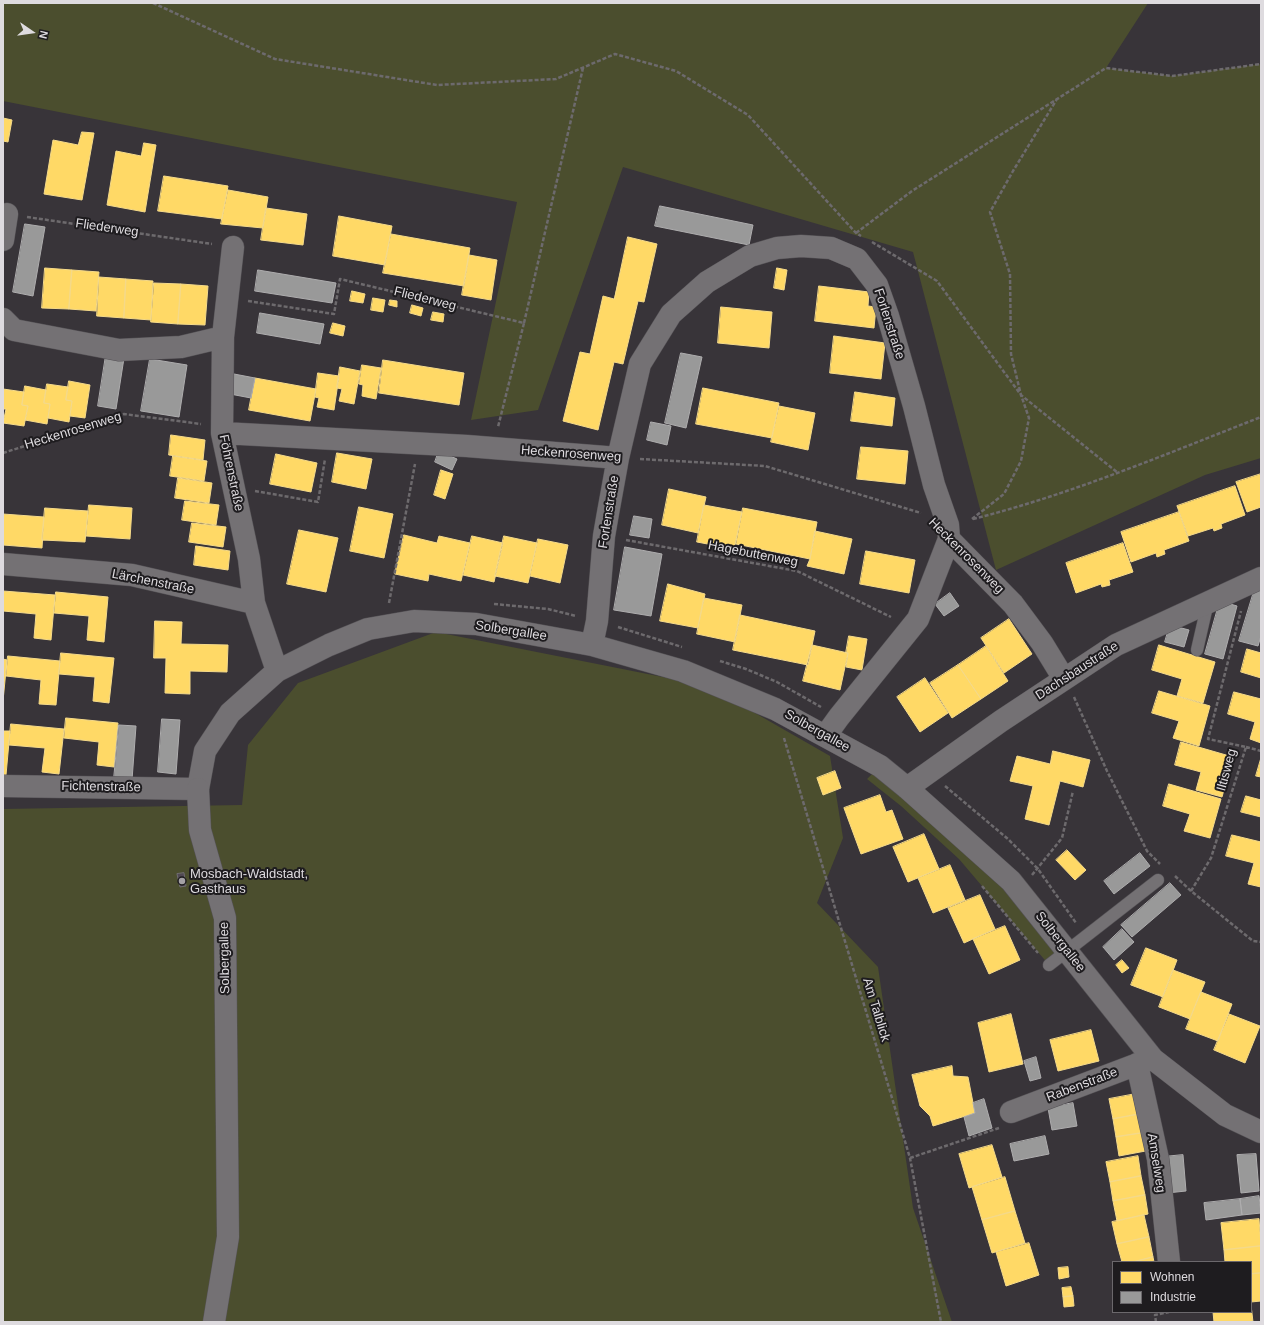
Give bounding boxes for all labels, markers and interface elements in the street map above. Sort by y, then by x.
north arrow [12,12,52,52]
text: N [37,29,50,40]
street label: Fliederweg [74,216,140,240]
street label: Fliederweg [392,284,458,314]
street label: Forlenstraße [870,287,908,361]
street label: Heckenrosenweg [23,409,123,453]
street label: Föhrenstraße [215,433,247,513]
street label: Heckenrosenweg [520,443,622,465]
street label: Forlenstraße [596,474,622,550]
street label: Heckenrosenweg [925,515,1007,597]
street label: Hagebuttenweg [707,538,799,570]
street label: Lärchenstraße [110,566,196,598]
street label: Solbergallee [474,618,548,644]
street label: Dachsbaustraße [1033,638,1121,704]
street label: Solbergallee [782,707,852,755]
street label: Iltisweg [1214,747,1240,793]
street label: Fichtenstraße [61,779,141,795]
place label: Mosbach-Waldstadt, Gasthaus [190,866,308,897]
marker: Mosbach-Waldstadt, Gasthaus [177,876,187,886]
street label: Solbergallee [1032,909,1088,975]
street label: Solbergallee [217,922,233,994]
street label: Am Talblick [859,976,893,1044]
street label: Rabenstraße [1044,1064,1120,1106]
street label: Amselweg [1144,1132,1168,1194]
legend [1112,1261,1252,1313]
text: Wohnen [1150,1270,1194,1284]
text: Industrie [1150,1290,1196,1304]

